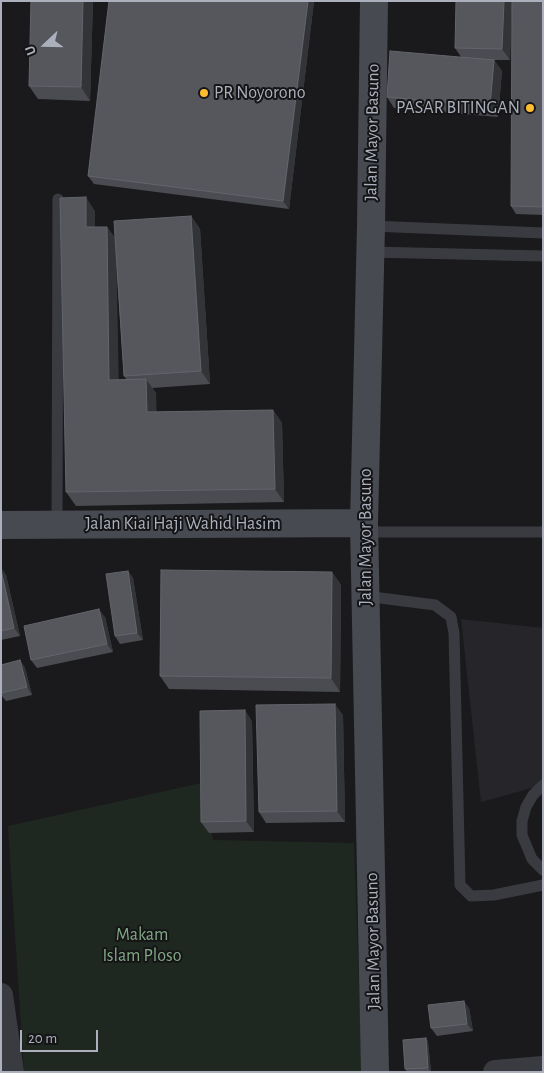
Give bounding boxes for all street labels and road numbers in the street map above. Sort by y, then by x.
street label: Jalan Mayor Basuno [360,63,384,201]
street label: Jalan Mayor Basuno [355,468,377,606]
street label: Jalan Kiai Haji Wahid Hasim [85,513,281,535]
street label: Jalan Mayor Basuno [361,872,385,1010]

